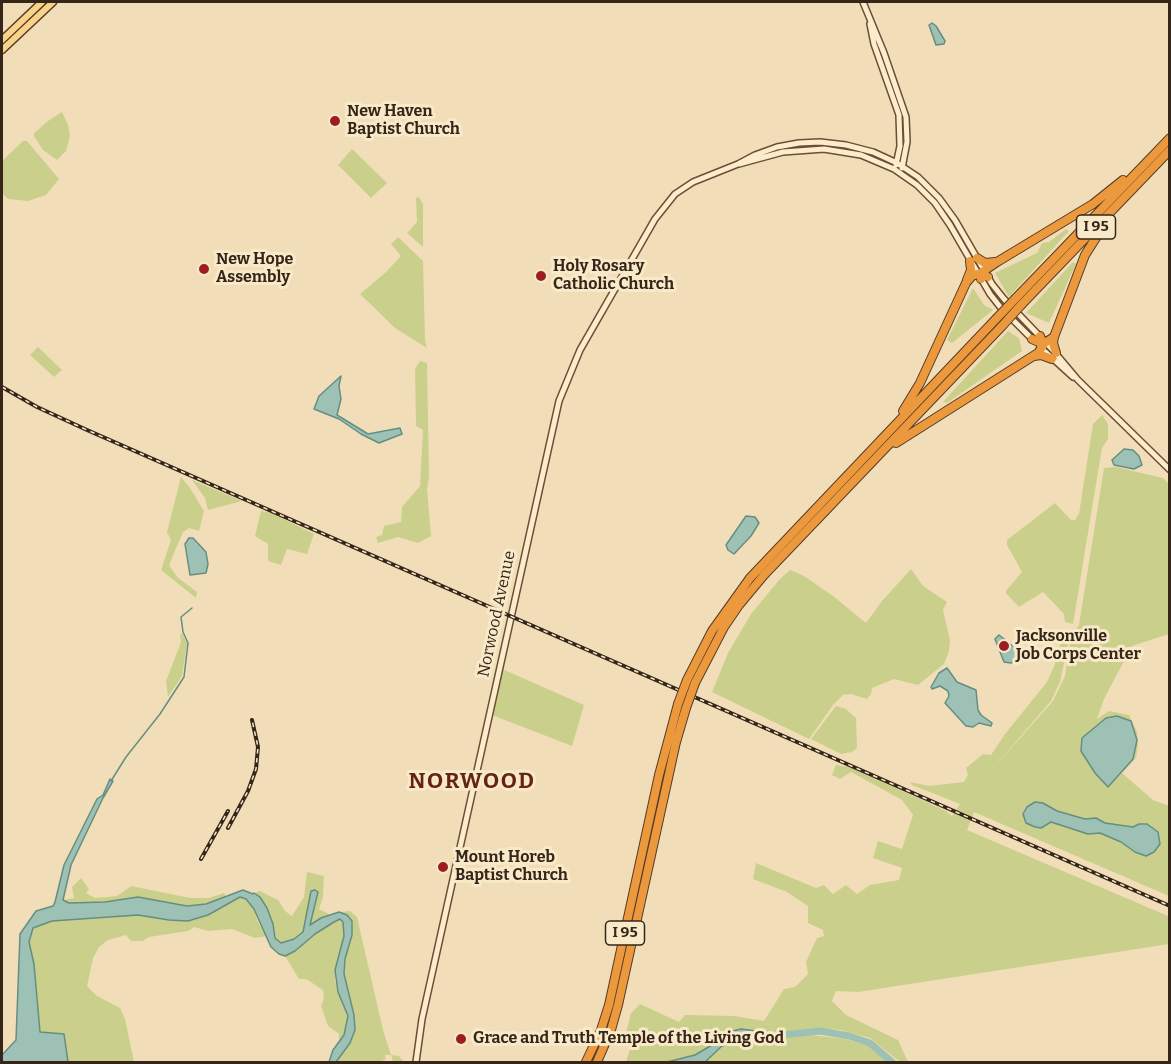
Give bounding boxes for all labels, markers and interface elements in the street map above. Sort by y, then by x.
place label: New Haven Baptist Church [347,102,460,140]
marker: New Haven Baptist Church [328,114,342,128]
road number: I 95 [1076,215,1116,239]
place label: New Hope Assembly [216,250,293,288]
place label: Holy Rosary Catholic Church [553,257,674,295]
marker: New Hope Assembly [197,262,211,276]
marker: Holy Rosary Catholic Church [534,269,548,283]
street label: Norwood Avenue [474,549,520,679]
place label: Jacksonville Job Corps Center [1016,627,1141,665]
marker: Jacksonville Job Corps Center [997,639,1011,653]
district label: NORWOOD [409,769,535,795]
place label: Mount Horeb Baptist Church [455,848,568,886]
marker: Mount Horeb Baptist Church [436,860,450,874]
road number: I 95 [606,921,644,945]
place label: Grace and Truth Temple of the Living God [473,1029,784,1049]
marker: Grace and Truth Temple of the Living God [454,1032,468,1046]

